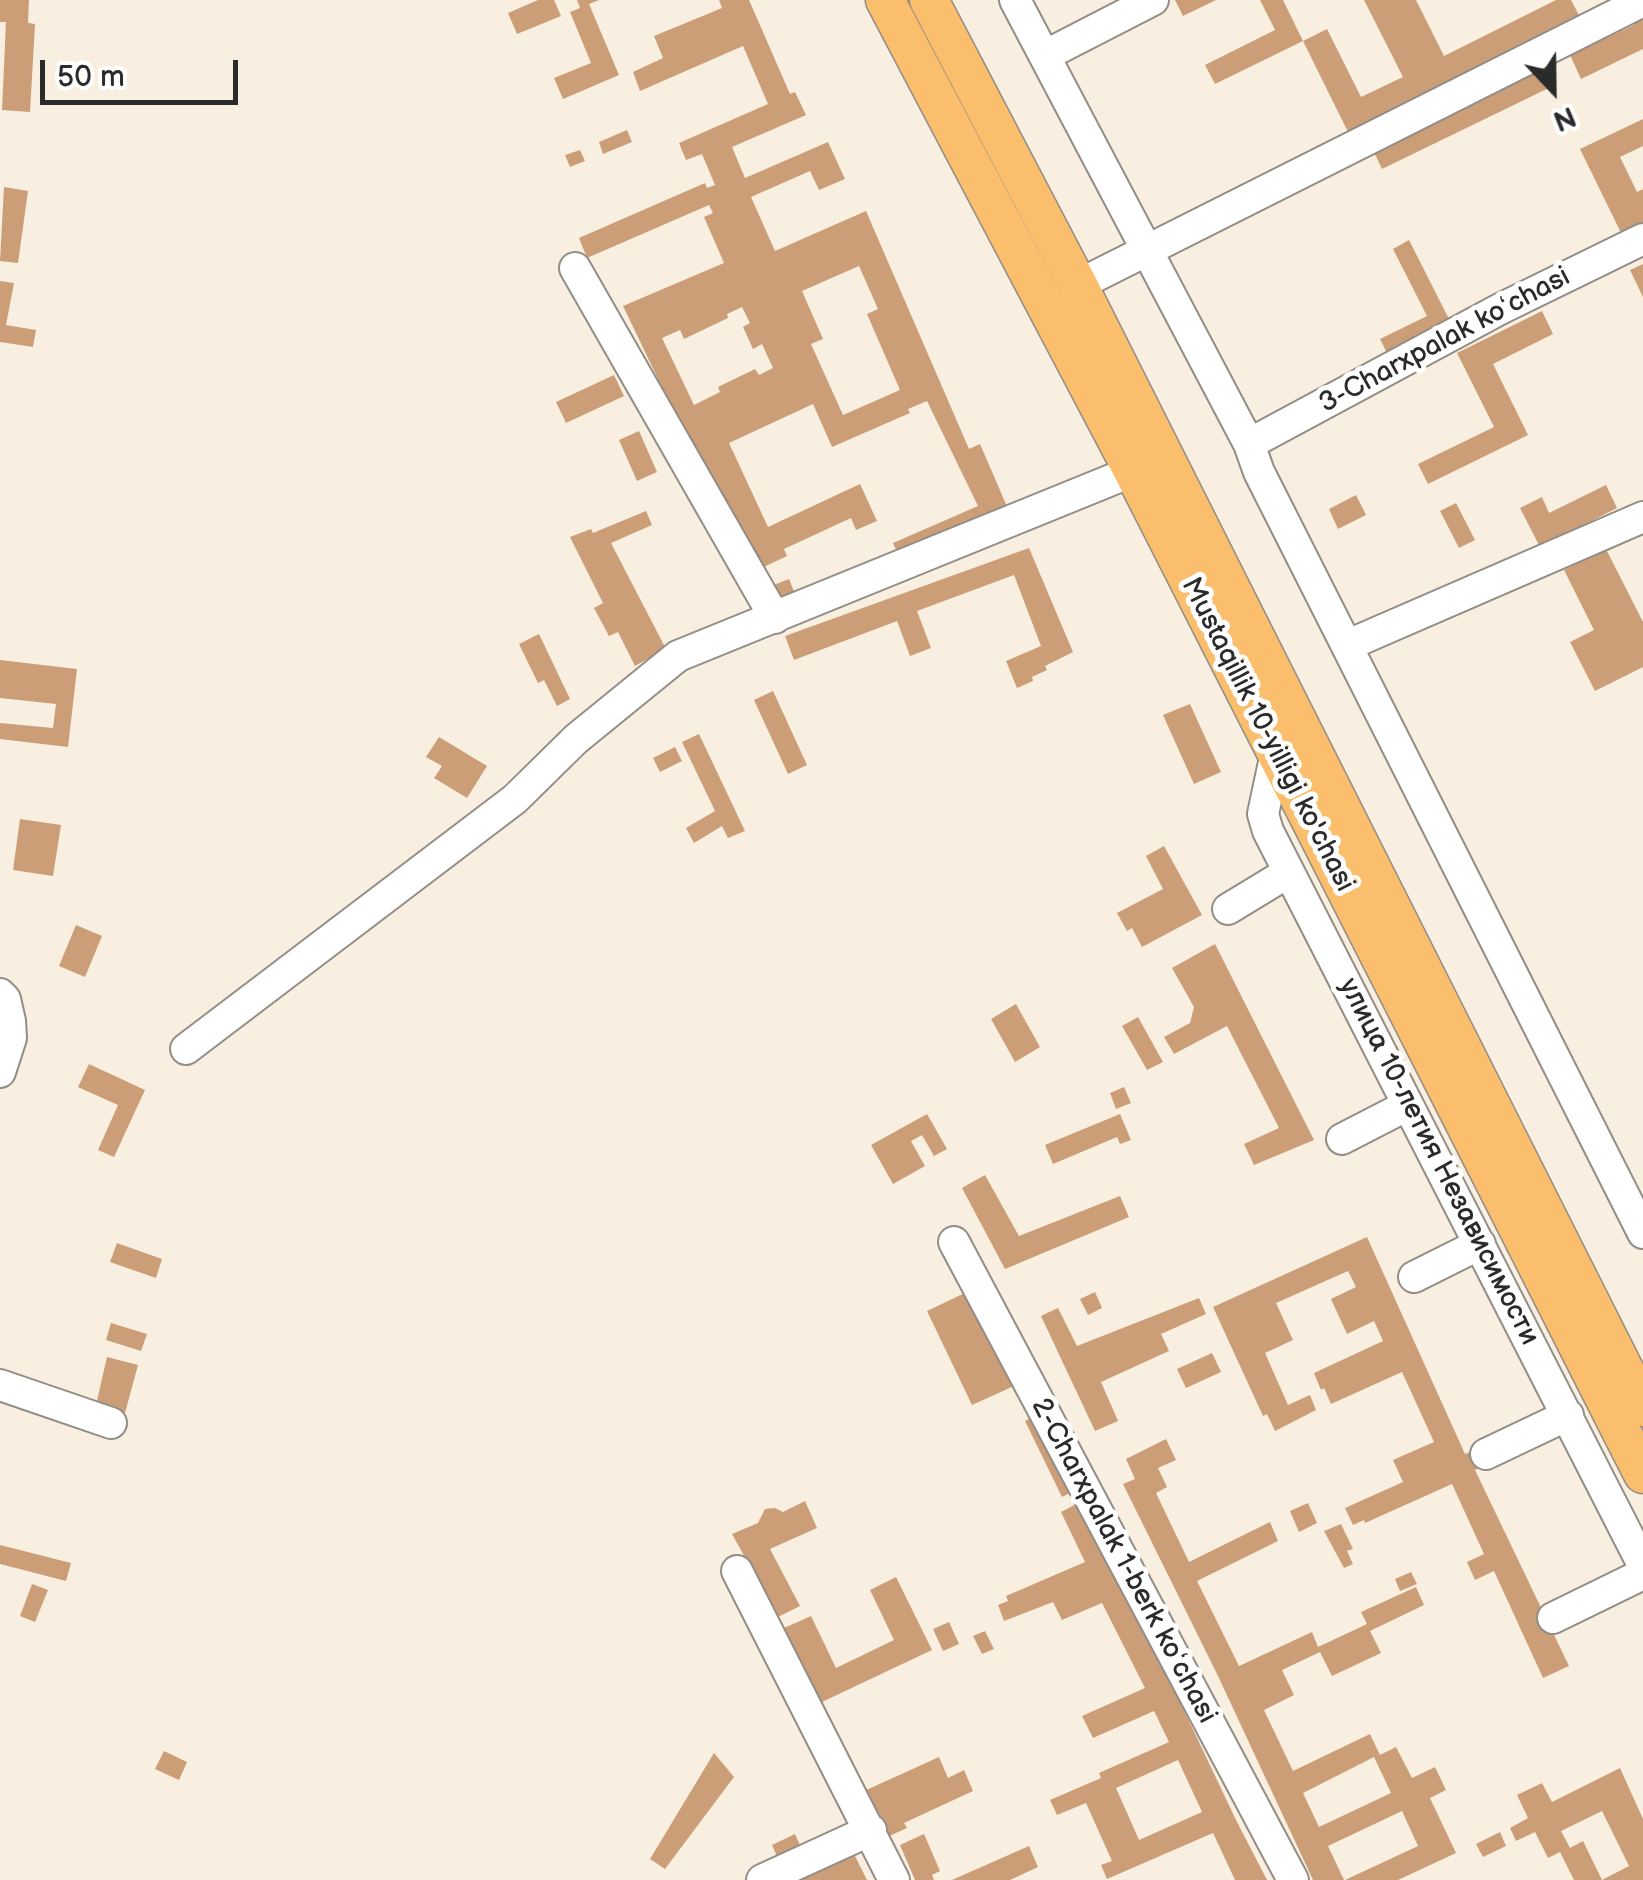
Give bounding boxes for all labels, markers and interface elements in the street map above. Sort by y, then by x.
scale bar [45,40,242,102]
north arrow [1503,40,1603,140]
text: 50 m [57,59,125,95]
text: N [1548,99,1580,138]
street label: 3-Charxpalak koʻchasi [1314,261,1576,421]
street label: Mustaqillik 10-yilligi ko'chasi [1173,572,1361,898]
street label: улица 10-летия Независимости [1331,973,1545,1351]
street label: 2-Charxpalak 1-berk koʻchasi [1023,1393,1223,1729]

